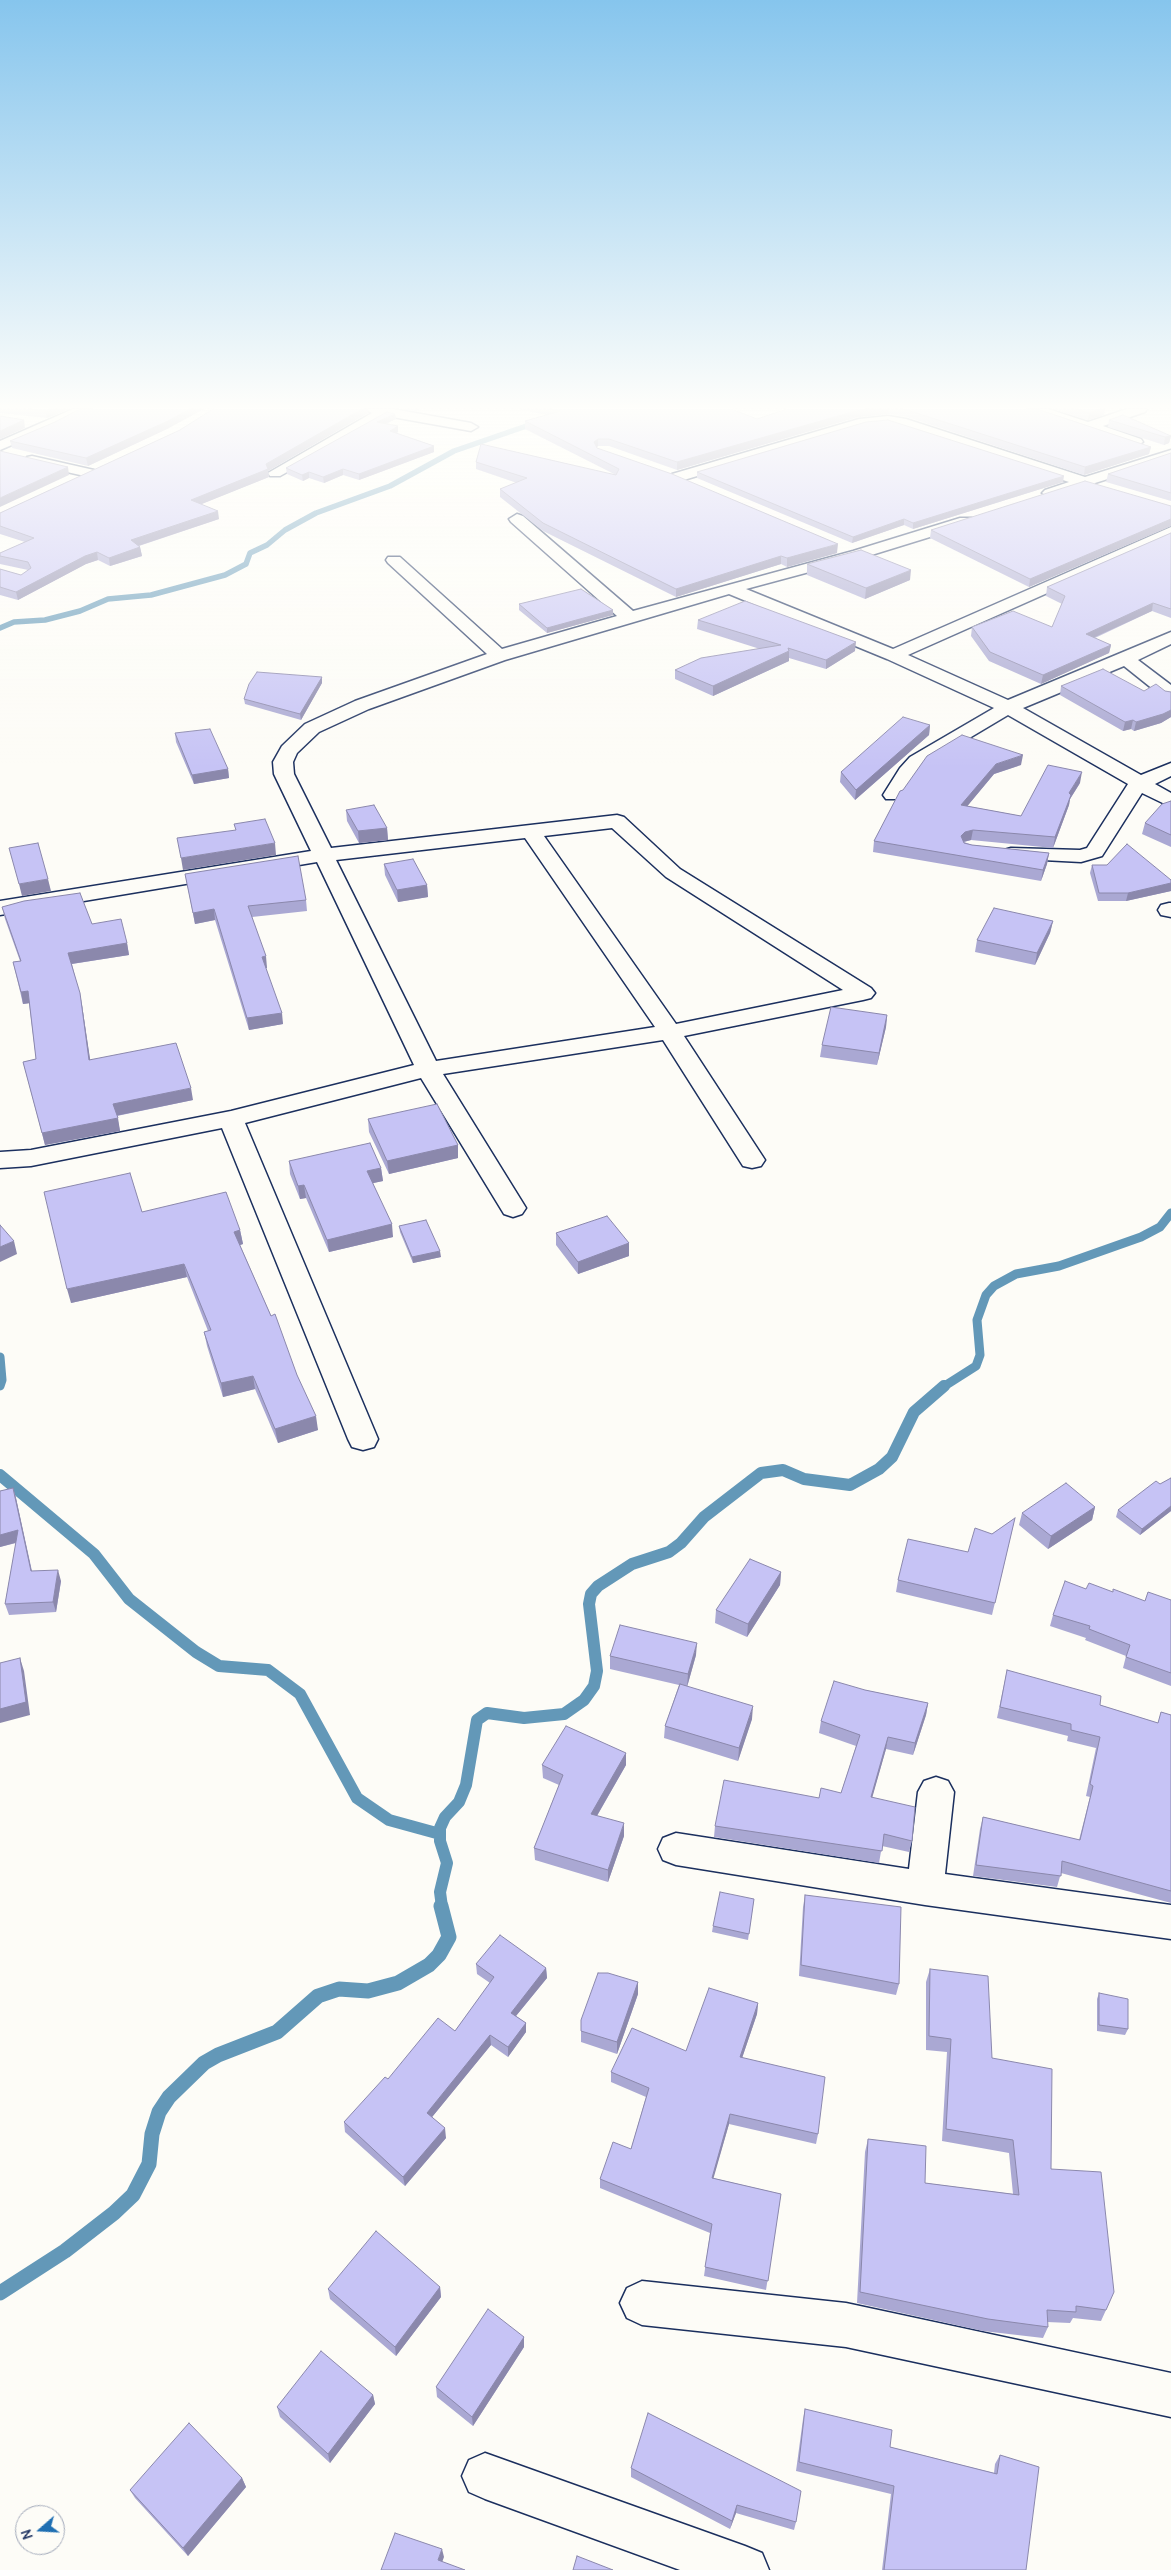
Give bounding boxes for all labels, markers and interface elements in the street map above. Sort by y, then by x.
north arrow [15,2505,65,2555]
text: N [17,2527,37,2542]

